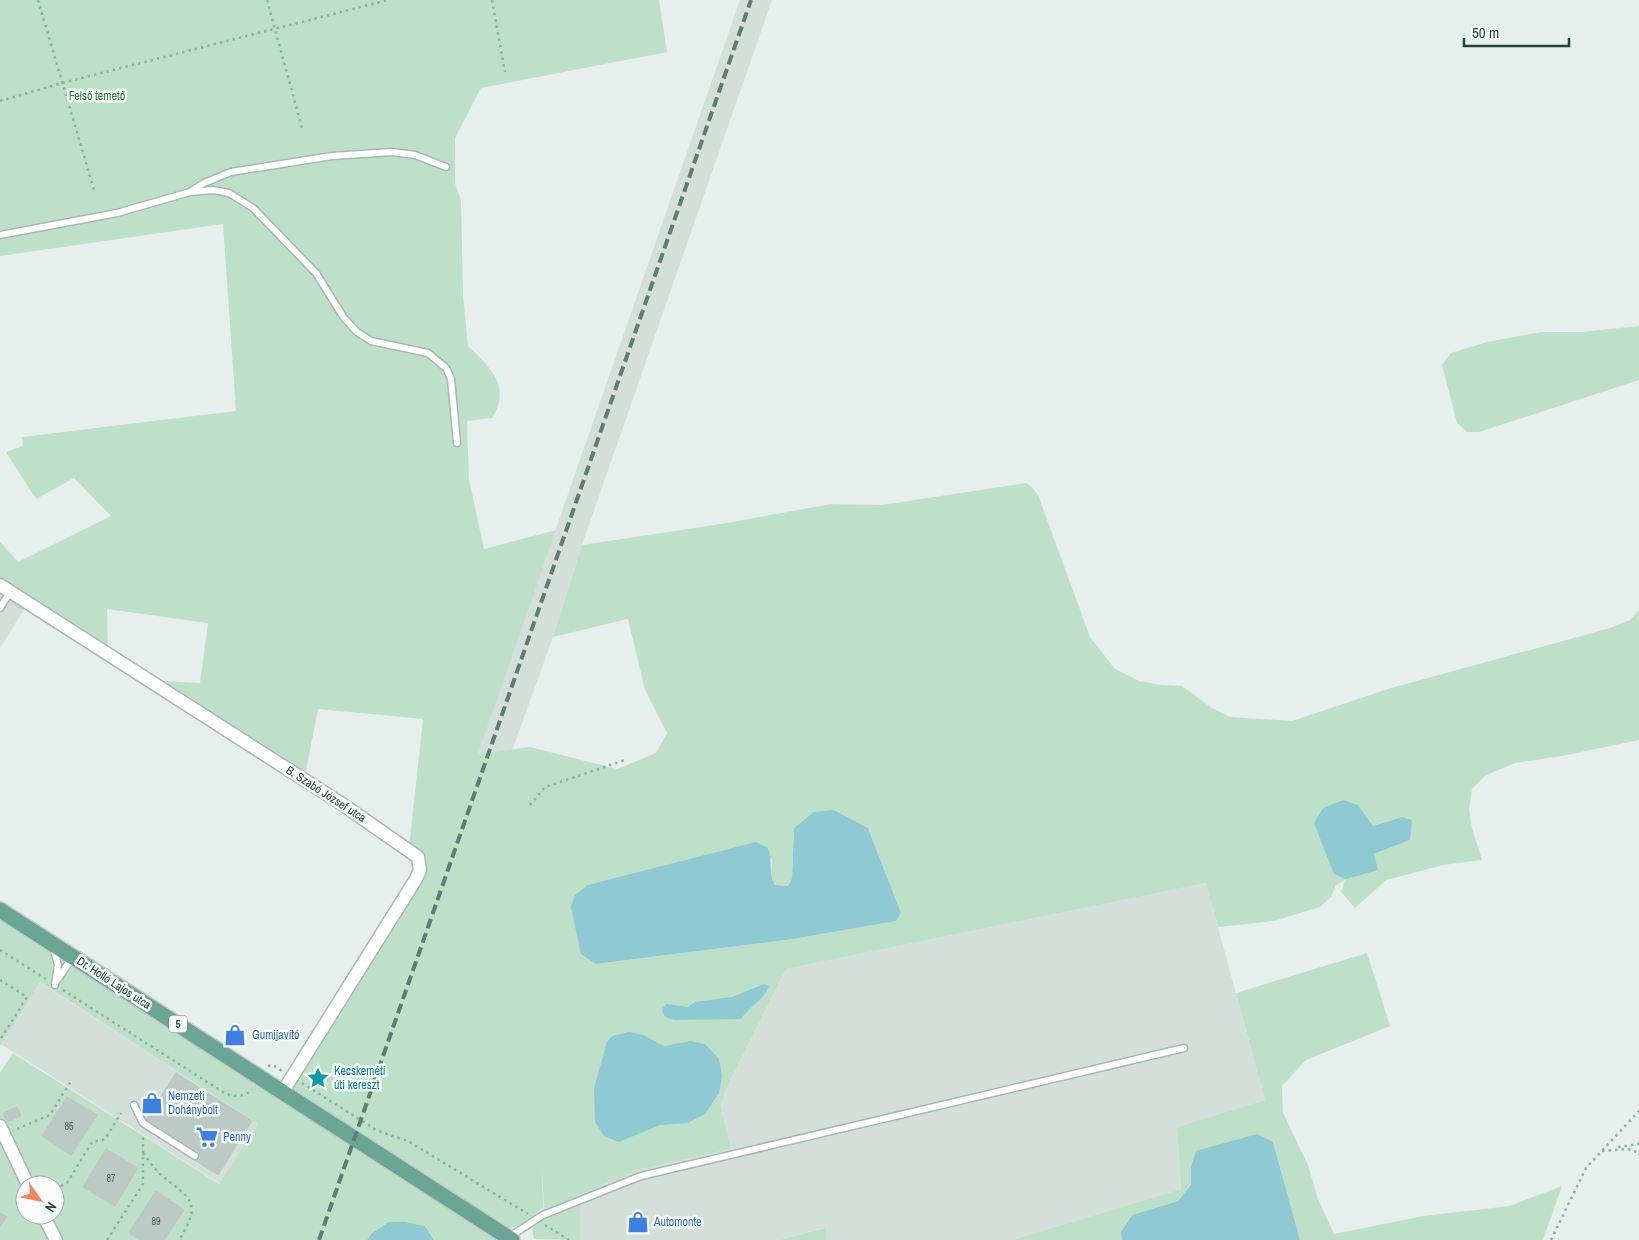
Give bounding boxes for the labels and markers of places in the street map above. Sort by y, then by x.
shop icon: Gumijavító [222,1022,248,1048]
place label: Gumijavító [252,1027,300,1043]
place label: Kecskeméti úti kereszt [334,1063,385,1093]
place icon: Kecskeméti úti kereszt [305,1065,331,1091]
place label: Nemzeti Dohánybolt [168,1088,218,1118]
shop icon: Nemzeti Dohánybolt [139,1090,165,1116]
supermarket icon: Penny [194,1124,220,1150]
place label: Penny [223,1129,251,1145]
shop icon: Automonte [625,1209,651,1235]
place label: Automonte [653,1214,702,1230]

